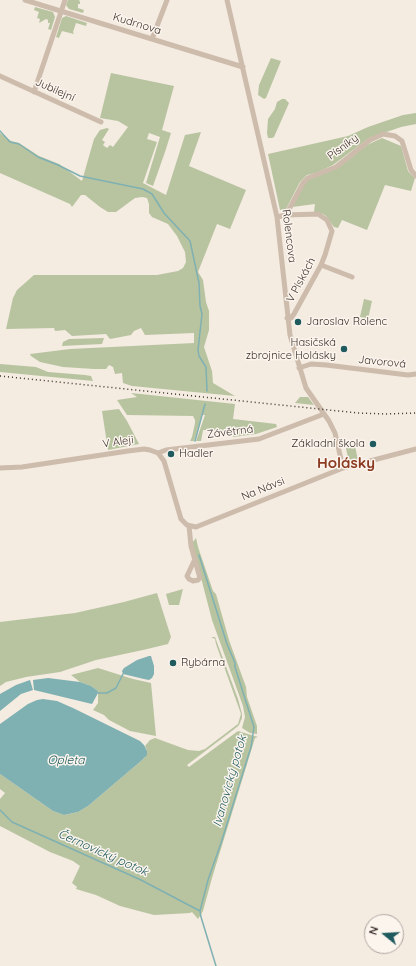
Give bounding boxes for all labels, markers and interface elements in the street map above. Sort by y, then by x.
street label: Kudrnova [111,10,163,38]
street label: Jubilejní [33,75,77,105]
street label: Písníky [325,131,361,163]
street label: Rolencova [279,209,299,263]
street label: V Pískách [284,255,318,305]
place label: Jaroslav Rolenc [306,315,387,329]
marker: Jaroslav Rolenc [293,317,303,327]
place label: Hasičská zbrojnice Holásky [246,336,336,362]
marker: Hasičská zbrojnice Holásky [339,344,349,354]
street label: Javorová [357,353,407,371]
street label: Závětrná [206,423,254,441]
street label: V Aleji [102,433,134,451]
place label: Základní škola [291,437,365,451]
marker: Základní škola [368,439,378,449]
place label: Hadler [179,447,213,461]
marker: Hadler [166,449,176,459]
district label: Holásky [317,454,375,472]
street label: Na Návsi [239,474,287,504]
place label: Rybárna [181,656,225,670]
marker: Rybárna [168,658,178,668]
water label: Ivanovický potok [210,734,250,828]
water label: Opleta [47,753,85,767]
water label: Černovický potok [56,827,150,879]
north arrow [364,914,404,954]
text: N [366,925,381,937]

